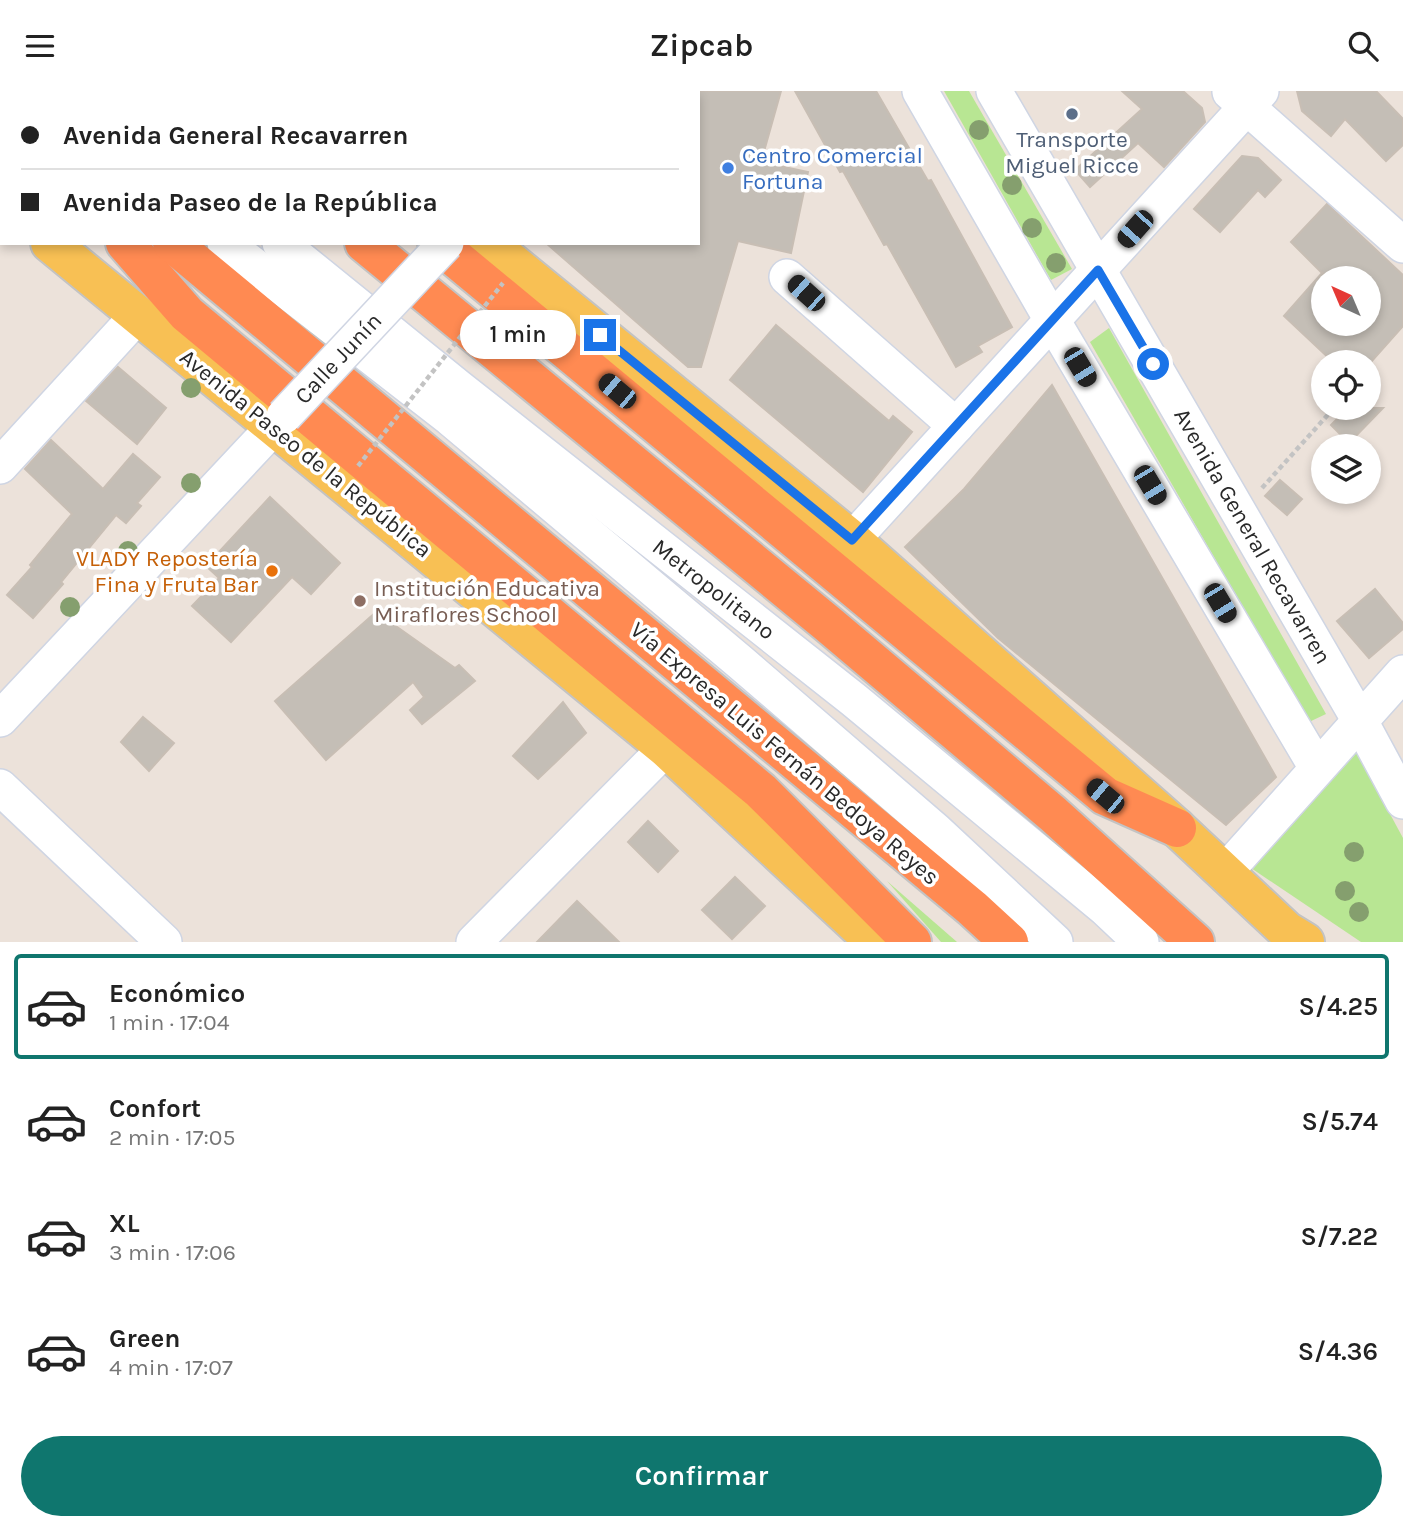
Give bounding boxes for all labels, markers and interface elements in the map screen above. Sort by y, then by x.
icon: menu [21,27,59,65]
text: Zipcab [649,27,754,64]
icon: search [1344,27,1382,65]
marker: Transporte Miguel Ricce [1064,106,1080,122]
text: Avenida General Recavarren [63,120,408,151]
place label: Transporte Miguel Ricce [1005,126,1139,179]
place label: Centro Comercial Fortuna [742,142,923,195]
marker: Centro Comercial Fortuna [720,160,736,176]
text: Avenida Paseo de la República [63,187,438,218]
car [1114,206,1157,252]
north arrow [1311,266,1381,336]
map controls [1311,266,1381,504]
car [784,271,829,315]
street label: Calle Junín [289,307,387,410]
callout: 1 min [460,310,576,359]
route end [584,319,616,351]
text: 1 min [489,321,547,348]
street label: Avenida Paseo de la República [174,343,437,563]
car [1061,344,1100,390]
route start [1137,348,1169,380]
button: locate [1311,350,1381,420]
car [595,369,640,413]
street label: Avenida General Recavarren [1168,404,1337,669]
button: layers [1311,434,1381,504]
car [1131,462,1170,508]
street label: Metropolitano [647,533,780,646]
place label: VLADY Repostería Fina y Fruta Bar [76,545,259,598]
marker: VLADY Repostería Fina y Fruta Bar [264,563,280,579]
place label: Institución Educativa Miraflores School [374,575,600,628]
car [1201,580,1240,626]
marker: Institución Educativa Miraflores School [352,593,368,609]
street label: Vía Expresa Luis Fernán Bedoya Reyes [625,616,944,891]
car [1083,774,1128,818]
icon: car [25,975,88,1038]
text: Económico [109,978,245,1009]
text: S/4.25 [1299,991,1378,1022]
text: 1 min · 17:04 [109,1009,230,1036]
icon: car [25,1090,88,1153]
text: Confort [109,1093,201,1124]
text: S/5.74 [1301,1106,1378,1137]
text: 2 min · 17:05 [109,1124,235,1151]
icon: car [25,1205,88,1268]
text: XL [109,1208,140,1239]
text: S/7.22 [1301,1221,1378,1252]
text: 3 min · 17:06 [109,1239,236,1266]
icon: car [25,1320,88,1383]
text: Green [109,1323,181,1354]
text: S/4.36 [1298,1336,1378,1367]
text: 4 min · 17:07 [109,1354,233,1381]
button: Confirmar [21,1436,1382,1516]

